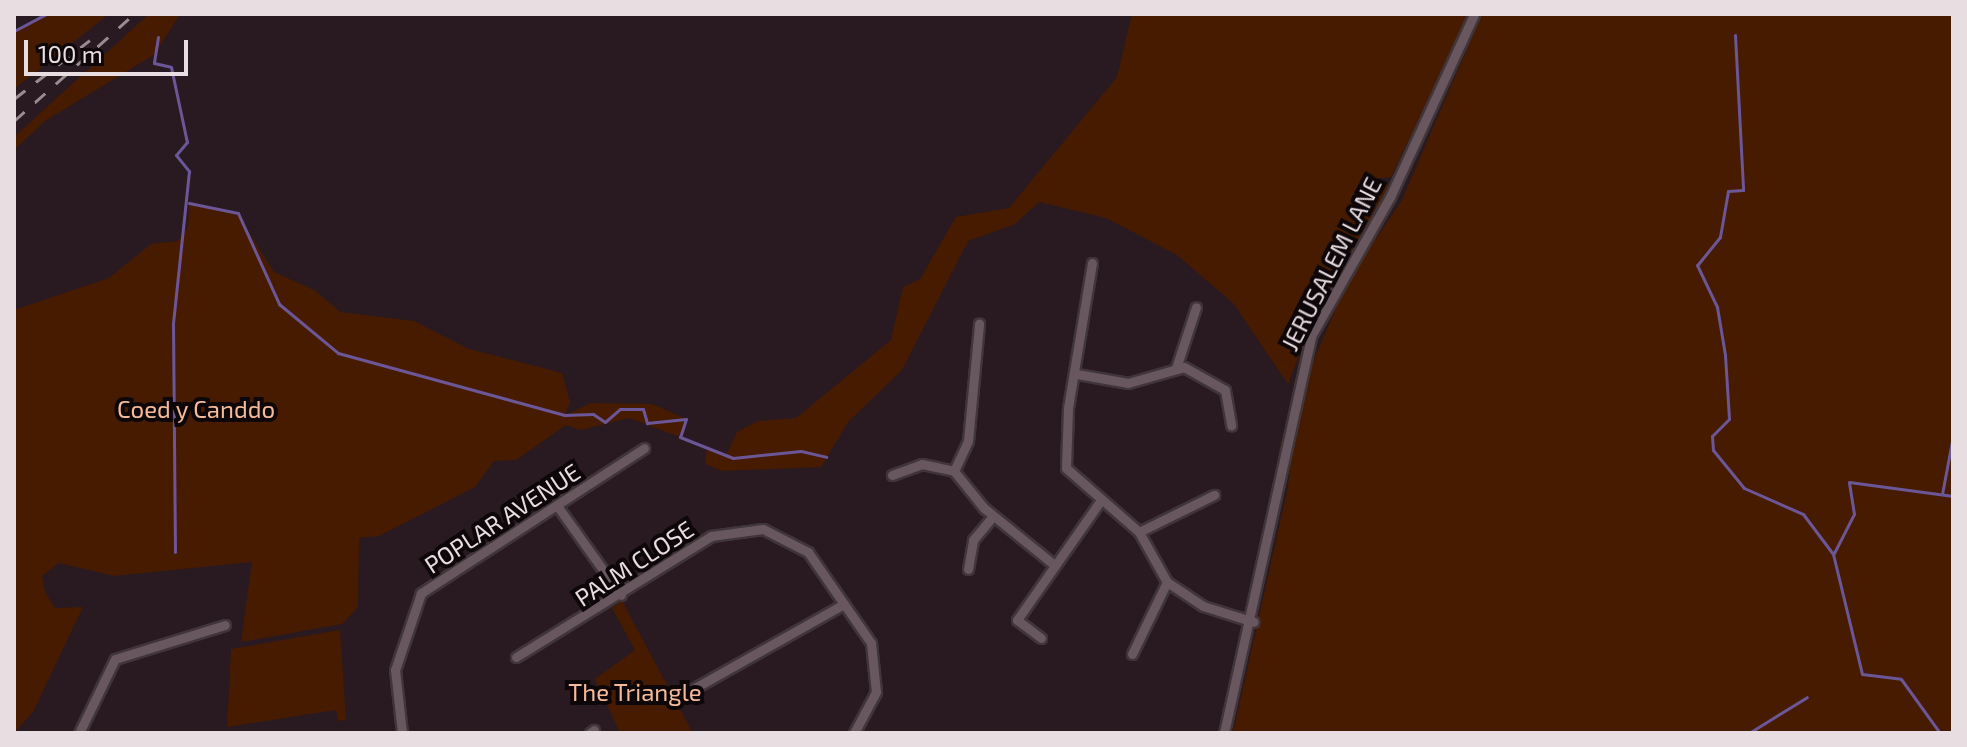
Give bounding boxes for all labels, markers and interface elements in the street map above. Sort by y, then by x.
scale bar [28,24,192,74]
text: 100 m [38,39,103,68]
street label: JERUSALEM LANE [1275,173,1387,355]
park label: Coed y Canddo [116,395,276,423]
street label: POPLAR AVENUE [419,457,585,579]
street label: PALM CLOSE [569,514,699,612]
park label: The Triangle [568,678,702,706]

